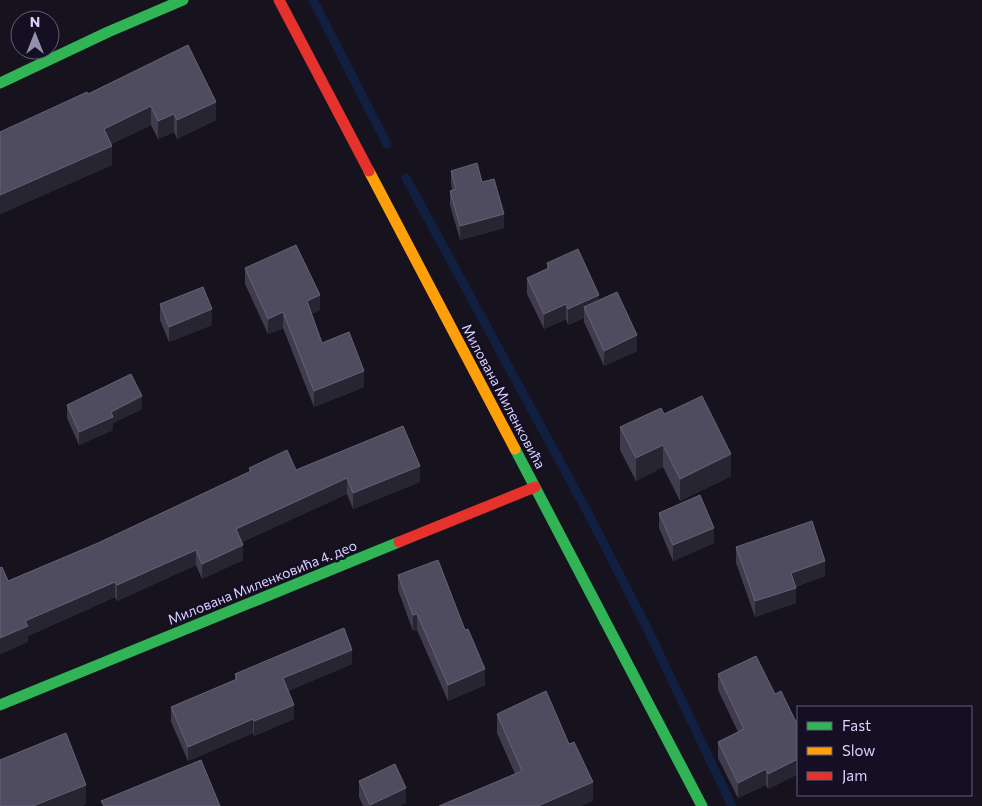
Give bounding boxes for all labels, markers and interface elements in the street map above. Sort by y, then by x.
north arrow [10,10,60,60]
text: N [30,13,40,30]
street label: Милована Миленковића [459,321,549,471]
street label: Милована Миленковића 4. део [165,536,359,628]
legend [797,706,972,796]
text: Fast [842,716,871,734]
text: Slow [842,741,875,759]
text: Jam [842,766,867,784]

